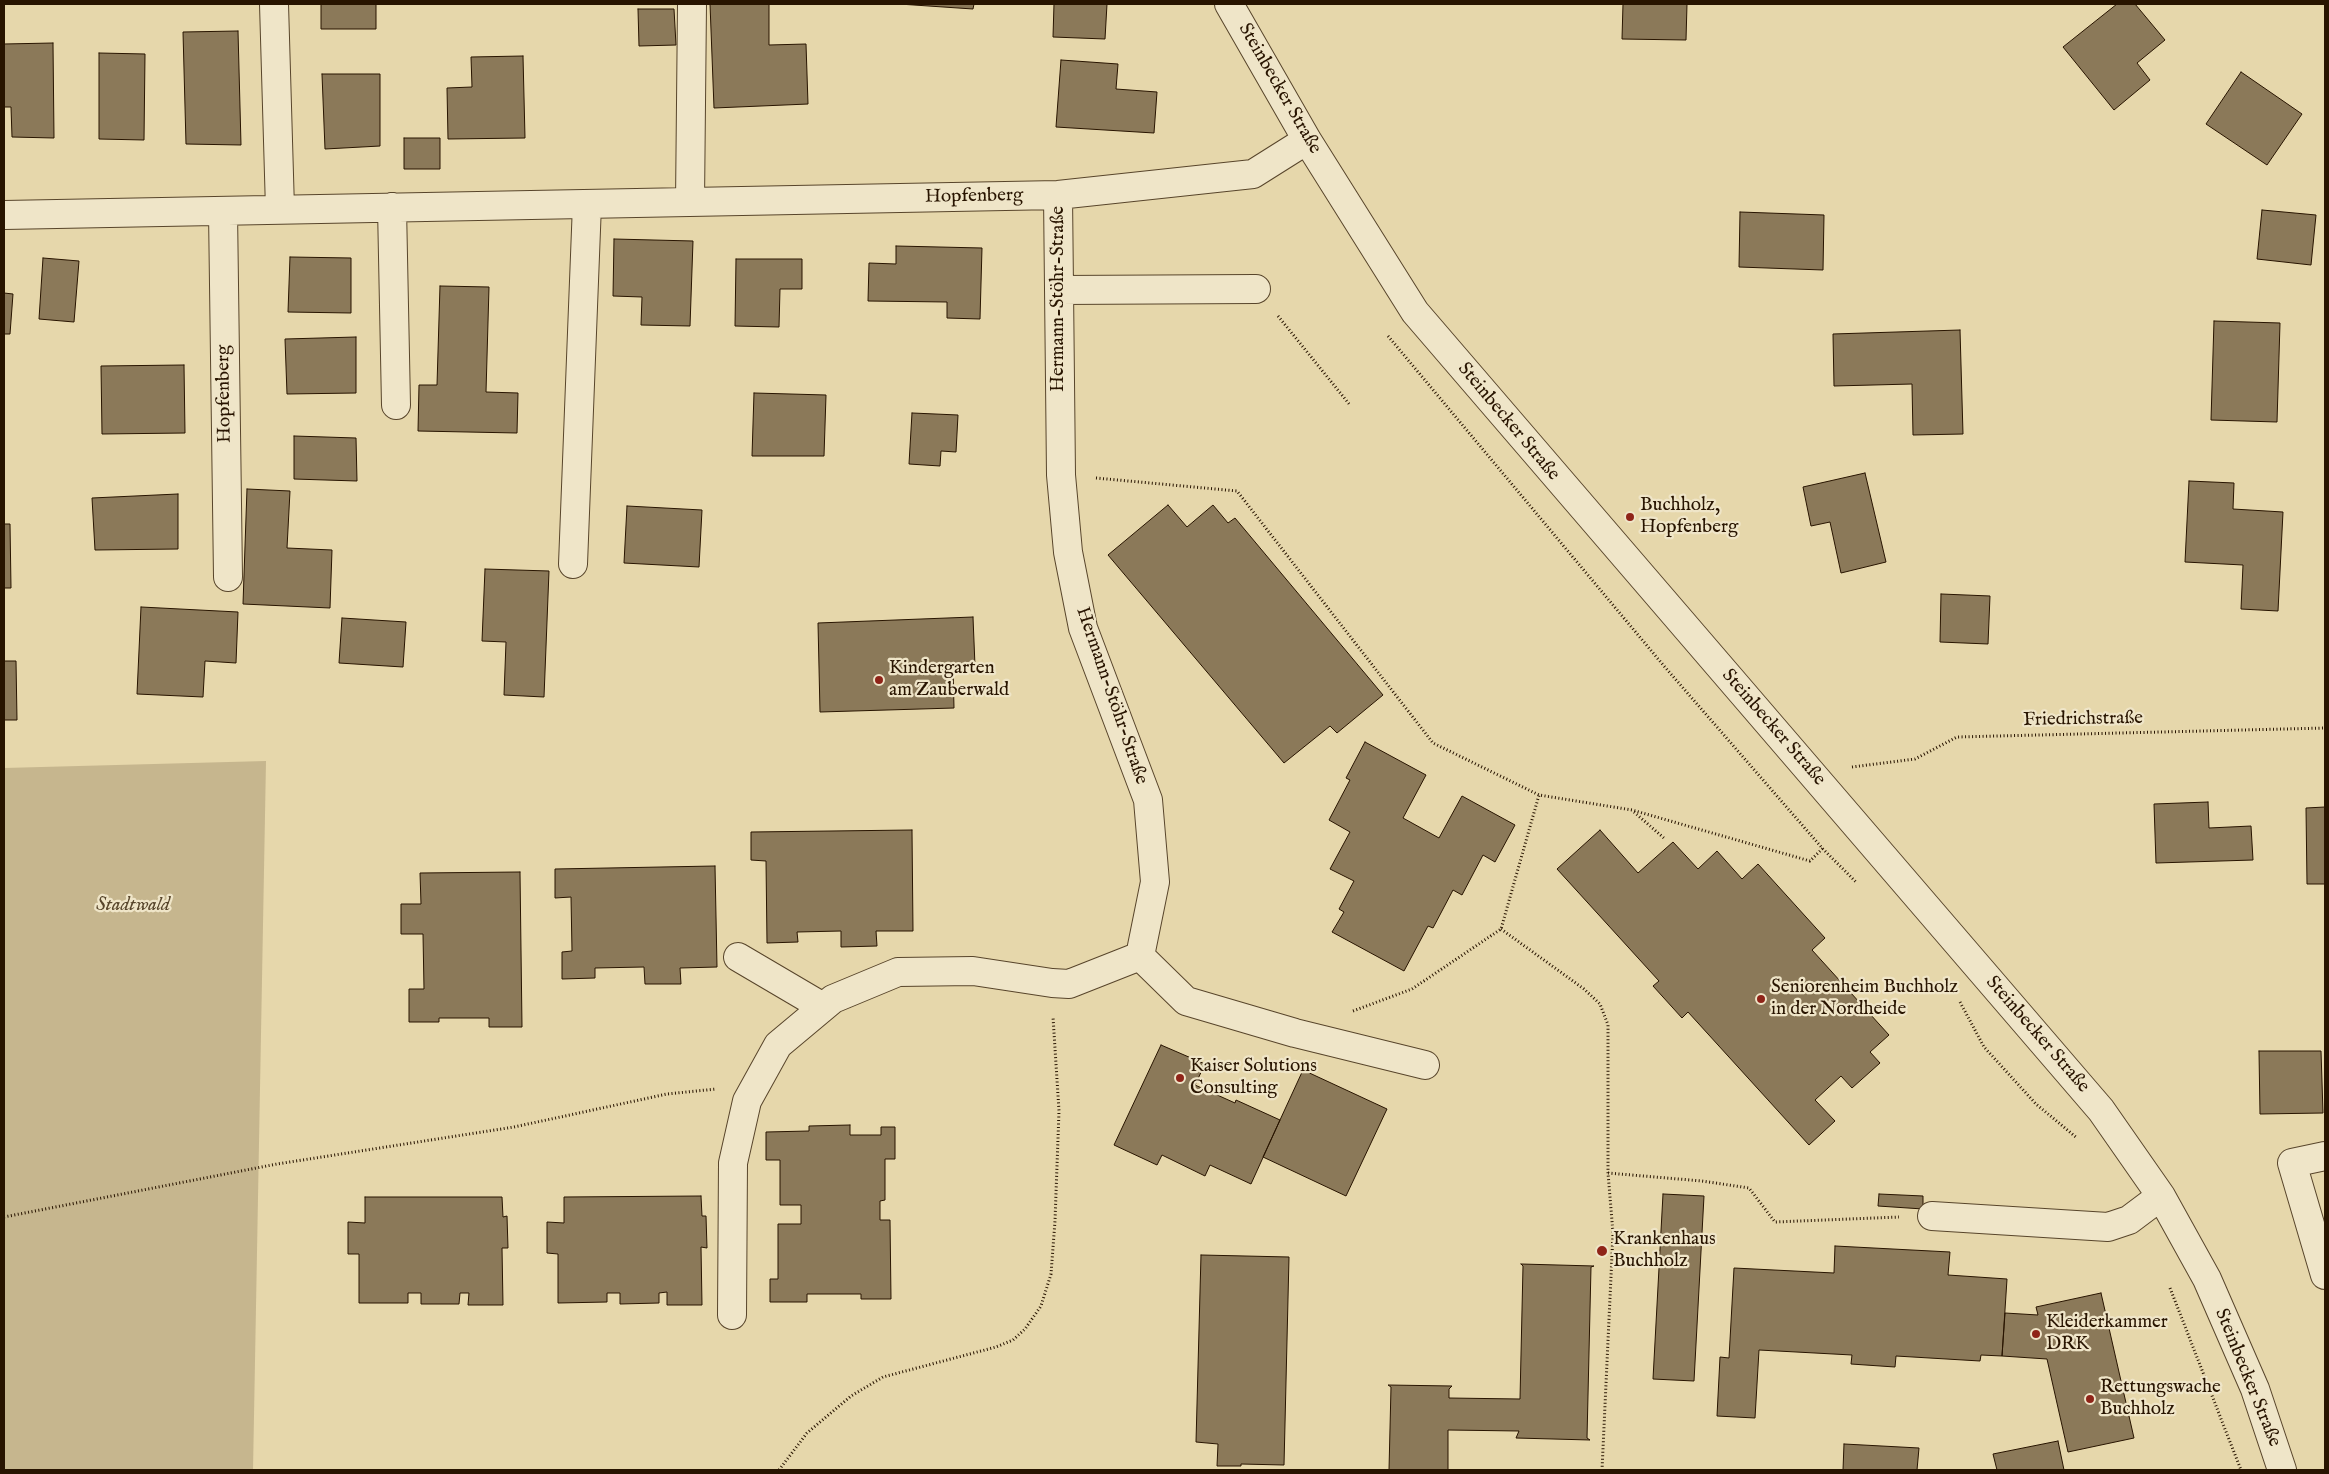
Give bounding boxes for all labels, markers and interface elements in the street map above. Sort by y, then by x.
street label: Steinbecker Straße [1232,20,1326,158]
street label: Hopfenberg [925,185,1023,209]
street label: Hermann-Stöhr-Straße [1048,206,1070,392]
street label: Hopfenberg [213,345,237,443]
street label: Steinbecker Straße [1452,358,1564,486]
place label: Buchholz, Hopfenberg [1640,495,1738,539]
marker: Buchholz, Hopfenberg [1624,511,1636,523]
street label: Hermann-Stöhr-Straße [1070,604,1152,788]
place label: Kindergarten am Zauberwald [889,658,1009,702]
street label: Steinbecker Straße [1716,665,1830,791]
marker: Kindergarten am Zauberwald [873,674,885,686]
street label: Friedrichstraße [2023,708,2143,732]
park label: Stadtwald [96,895,170,917]
street label: Steinbecker Straße [1980,972,2094,1098]
place label: Seniorenheim Buchholz in der Nordheide [1771,977,1958,1021]
marker: Seniorenheim Buchholz in der Nordheide [1755,993,1767,1005]
place label: Kaiser Solutions Consulting [1190,1056,1317,1100]
marker: Kaiser Solutions Consulting [1174,1072,1186,1084]
place label: Krankenhaus Buchholz [1613,1229,1716,1273]
marker: Krankenhaus Buchholz [1595,1244,1609,1258]
street label: Steinbecker Straße [2209,1306,2285,1450]
place label: Kleiderkammer DRK [2046,1312,2168,1356]
marker: Kleiderkammer DRK [2030,1328,2042,1340]
place label: Rettungswache Buchholz [2100,1377,2221,1421]
marker: Rettungswache Buchholz [2084,1393,2096,1405]

